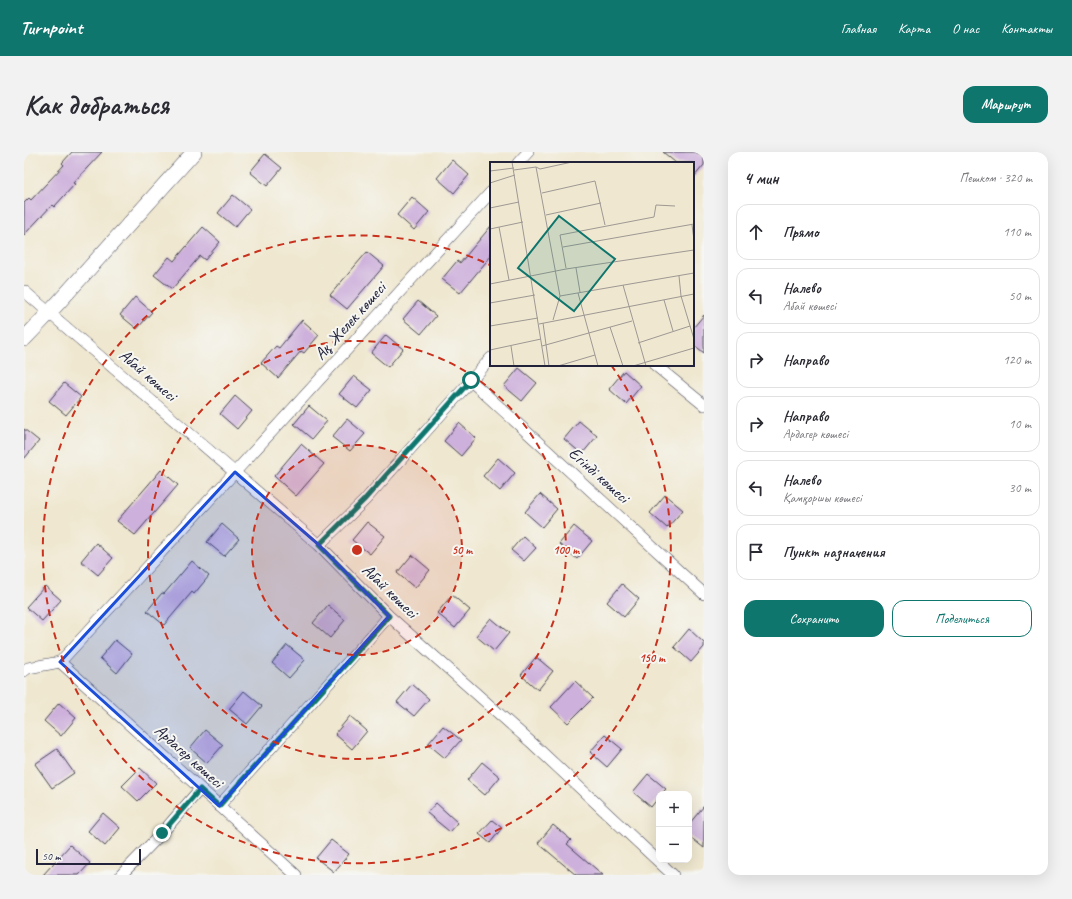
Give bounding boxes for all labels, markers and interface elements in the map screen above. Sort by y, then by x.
text: Turnpoint [20,16,82,40]
text: Главная [841,20,876,37]
text: Карта [898,20,930,37]
text: О нас [952,20,979,37]
text: Контакты [1001,20,1052,37]
button: Маршрут [963,86,1048,123]
text: Как добраться [24,87,169,122]
inset map [490,162,694,366]
text: 4 мин [744,168,779,189]
text: Пешком · 320 m [959,170,1032,186]
icon: ahead [745,221,767,243]
text: Прямо [783,223,819,242]
text: 110 m [1003,224,1031,240]
street label: Ақ Желек көшесі [310,276,392,364]
text: Налево [783,279,821,298]
icon: left [745,285,767,307]
text: 50 m [1009,288,1031,304]
text: Абай көшесі [783,298,836,314]
street label: Абай көшесі [115,344,182,407]
icon: right [745,349,767,371]
text: Направо [783,351,829,370]
text: 120 m [1003,352,1031,368]
route start [462,371,480,389]
text: Направо [783,407,829,426]
icon: right [745,413,767,435]
text: 10 m [1009,416,1031,432]
text: Ардагер көшесі [783,426,848,442]
street label: Егінді көшесі [565,442,635,509]
text: Налево [783,471,821,490]
icon: left [745,477,767,499]
text: 30 m [1009,480,1031,496]
text: Қамқоршы көшесі [783,490,862,506]
icon: arrive [745,541,767,563]
text: 50 m [452,542,473,558]
text: 100 m [553,542,580,558]
centre of rings [350,543,364,557]
text: Пункт назначения [783,543,885,562]
street label: Абай көшесі [358,559,424,624]
button: Сохранить [744,600,884,637]
button: Поделиться [892,600,1032,637]
text: 150 m [639,650,666,666]
street label: Ардагер көшесі [150,720,229,794]
map controls [656,791,692,863]
button: + [656,791,692,827]
route end [153,824,171,842]
button: − [656,827,692,863]
scale bar [36,847,141,866]
text: 50 m [42,849,61,863]

